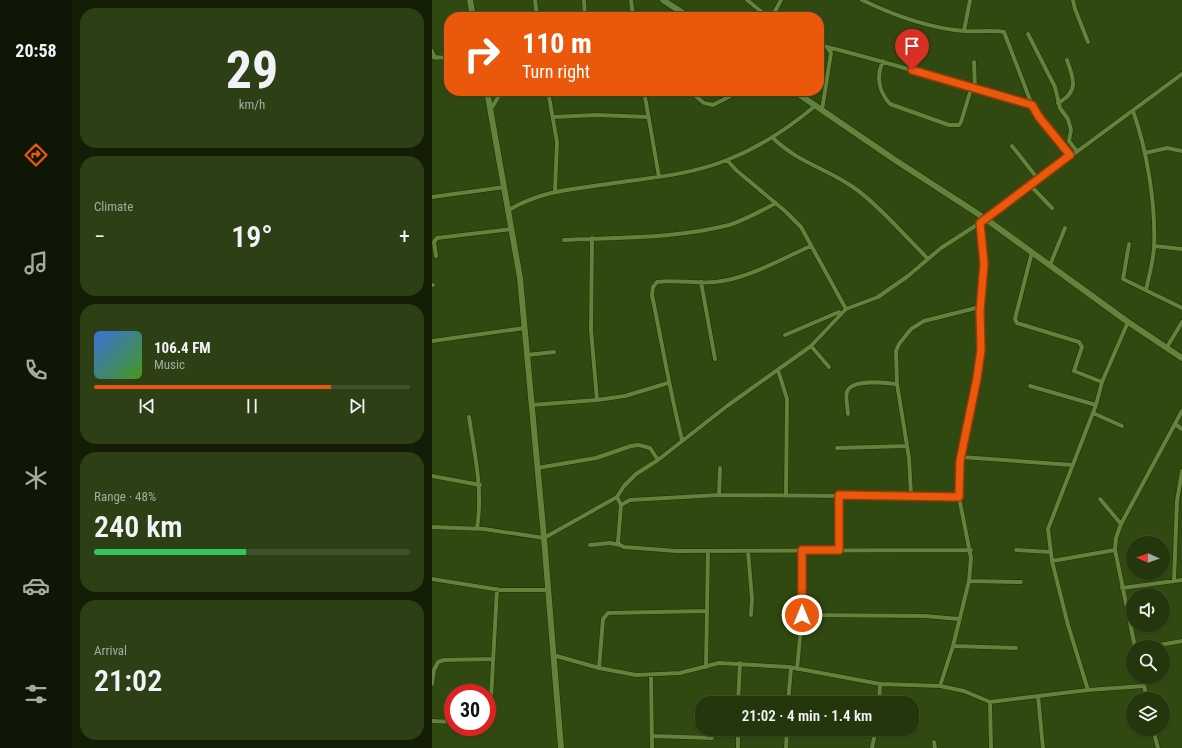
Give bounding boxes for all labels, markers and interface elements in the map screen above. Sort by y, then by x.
text: 110 m [522,27,592,60]
icon: right [456,28,508,80]
pin [895,29,929,70]
icon: arrive [901,35,923,57]
text: 20:58 [15,40,57,61]
text: 29 [226,40,278,101]
text: Turn right [522,61,590,82]
text: km/h [239,97,265,112]
icon: directions [22,141,50,169]
text: Climate [94,199,133,214]
text: 19° [231,219,273,254]
text: − [94,224,105,249]
text: + [399,224,410,249]
icon: music [22,249,50,277]
text: 106.4 FM [154,339,211,357]
icon: phone [22,356,50,384]
text: Music [154,357,185,372]
icon: previous [136,395,158,417]
icon: pause [241,395,263,417]
icon: next [346,395,368,417]
icon: climate [22,464,50,492]
text: Range · 48% [94,489,156,504]
text: 240 km [94,509,183,544]
north arrow [1126,536,1170,580]
map controls [1126,536,1170,736]
icon: car [22,572,50,600]
button: sound [1126,588,1170,632]
position arrow [781,594,823,636]
button: search [1126,640,1170,684]
text: Arrival [94,643,127,658]
text: 21:02 [94,663,162,698]
icon: filters [22,680,50,708]
speed limit sign: 30 [444,684,496,736]
button: layers [1126,692,1170,736]
text: 21:02 · 4 min · 1.4 km [742,707,872,725]

